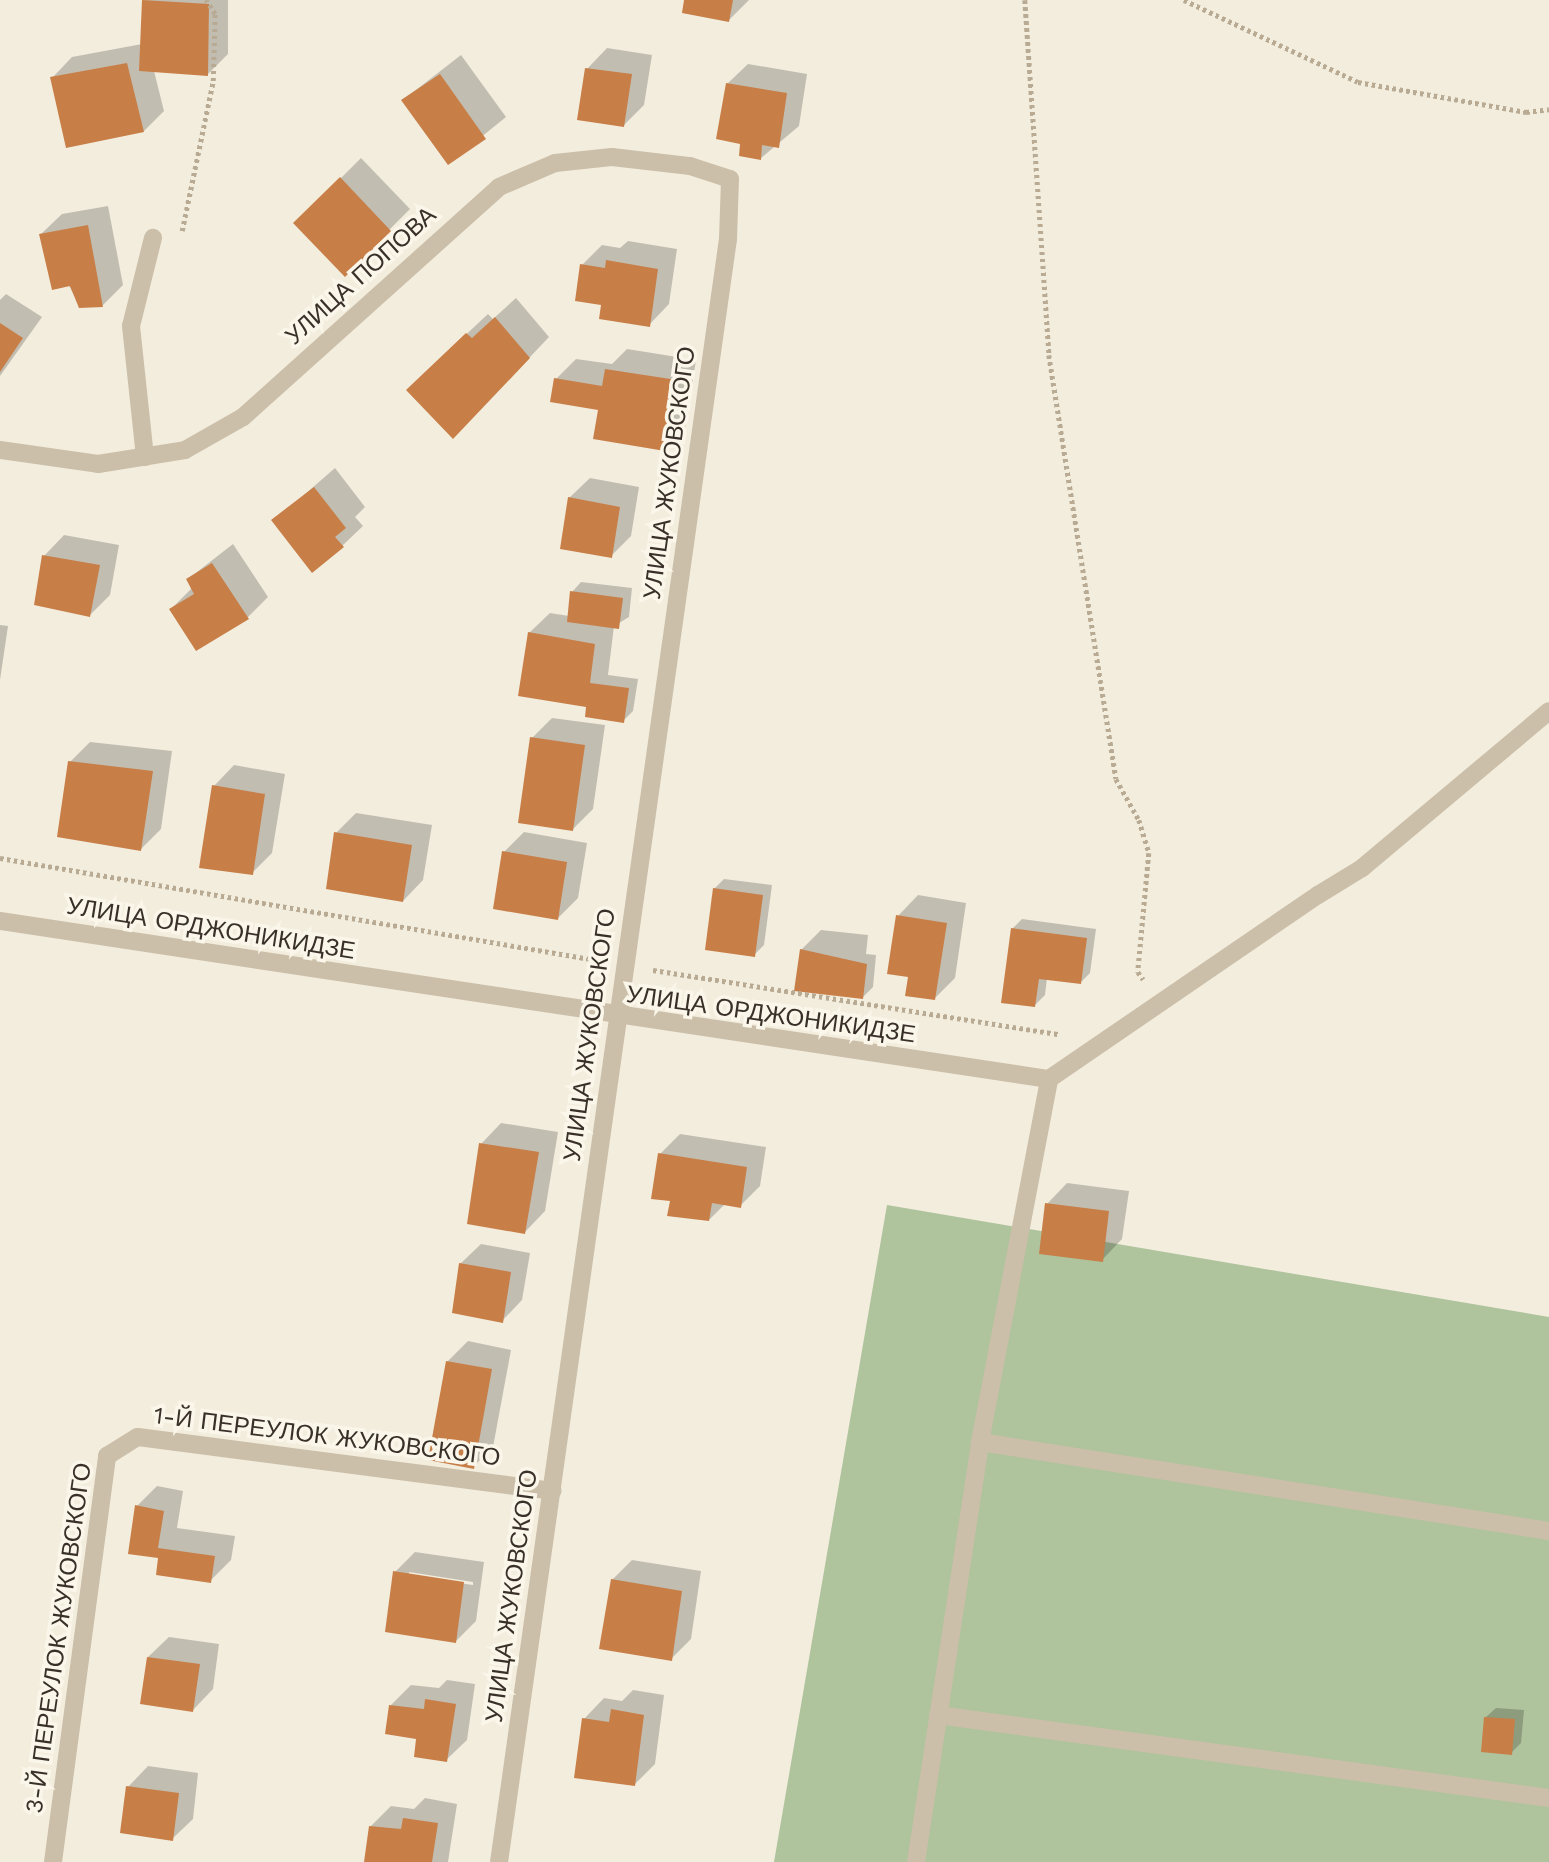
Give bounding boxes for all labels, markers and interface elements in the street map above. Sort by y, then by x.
street label: УЛИЦА ПОПОВА [280,201,442,351]
street label: УЛИЦА ЖУКОВСКОГО [638,345,702,601]
street label: УЛИЦА ОРДЖОНИКИДЗЕ [65,892,357,966]
street label: УЛИЦА ЖУКОВСКОГО [558,907,622,1163]
street label: УЛИЦА ОРДЖОНИКИДЗЕ [625,980,917,1050]
street label: 1-Й ПЕРЕУЛОК ЖУКОВСКОГО [152,1401,502,1473]
street label: 3-Й ПЕРЕУЛОК ЖУКОВСКОГО [20,1461,98,1815]
street label: УЛИЦА ЖУКОВСКОГО [480,1468,544,1724]

